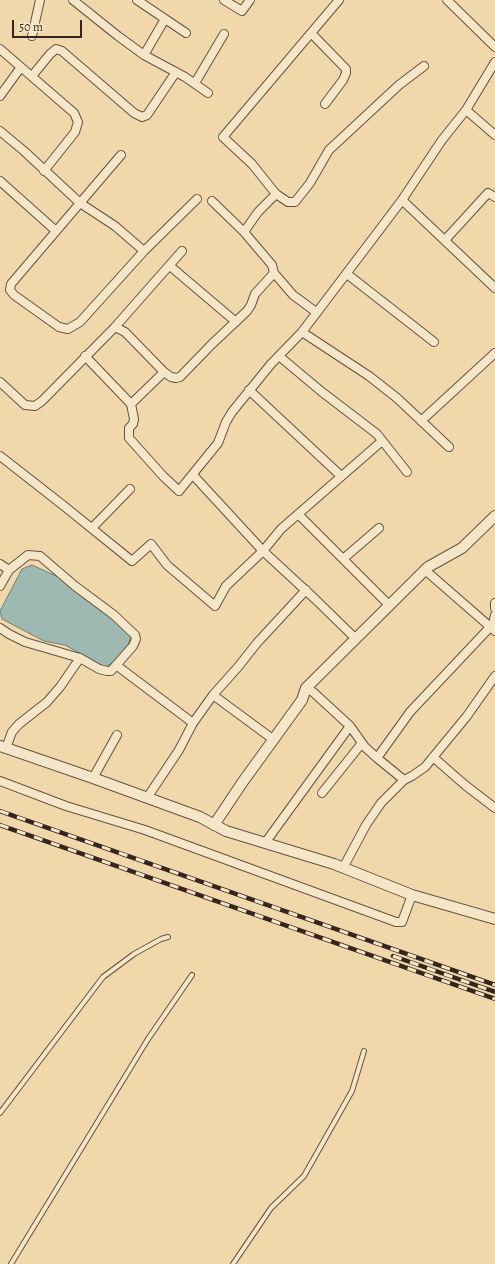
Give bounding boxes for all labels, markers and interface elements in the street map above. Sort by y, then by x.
scale bar [14,12,84,38]
text: 50 m [19,19,43,35]

